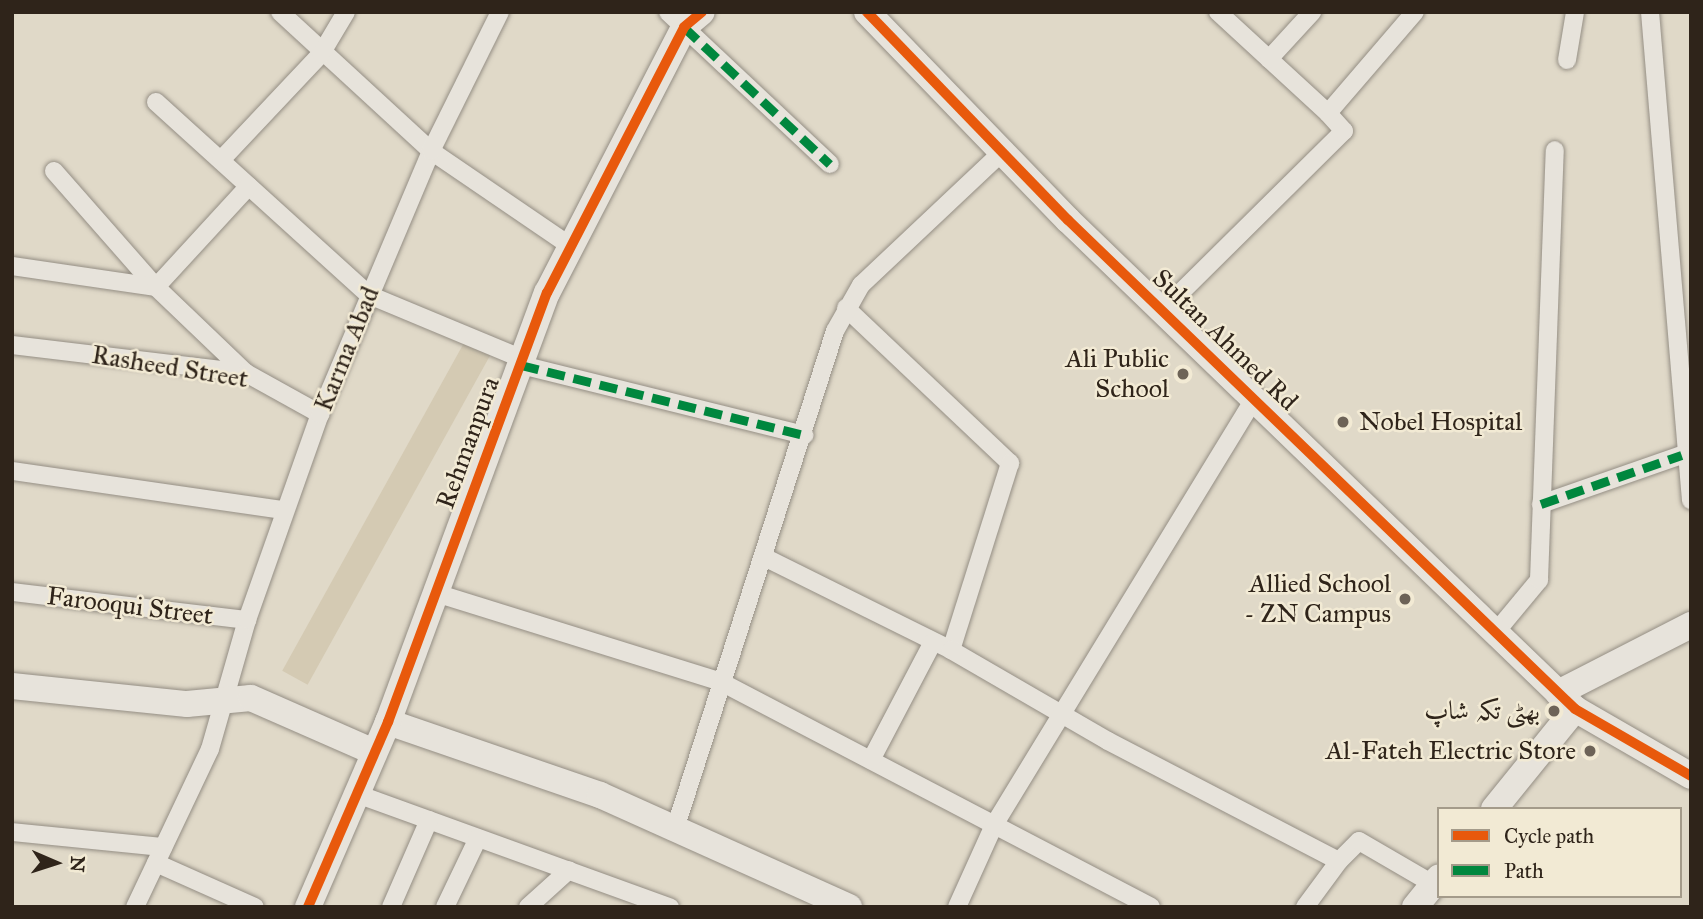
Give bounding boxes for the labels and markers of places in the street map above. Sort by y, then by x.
place label: Ali Public School [1065,343,1169,404]
marker: Ali Public School [1175,366,1191,382]
place label: Nobel Hospital [1359,406,1522,438]
marker: Nobel Hospital [1333,412,1353,432]
place label: Allied School - ZN Campus [1244,568,1391,630]
marker: Allied School - ZN Campus [1397,591,1413,607]
place label: بھٹی تکہ شاپ [1424,695,1540,727]
marker: بھٹی تکہ شاپ [1546,703,1562,719]
place label: Al-Fateh Electric Store [1326,735,1576,767]
marker: Al-Fateh Electric Store [1582,743,1598,759]

